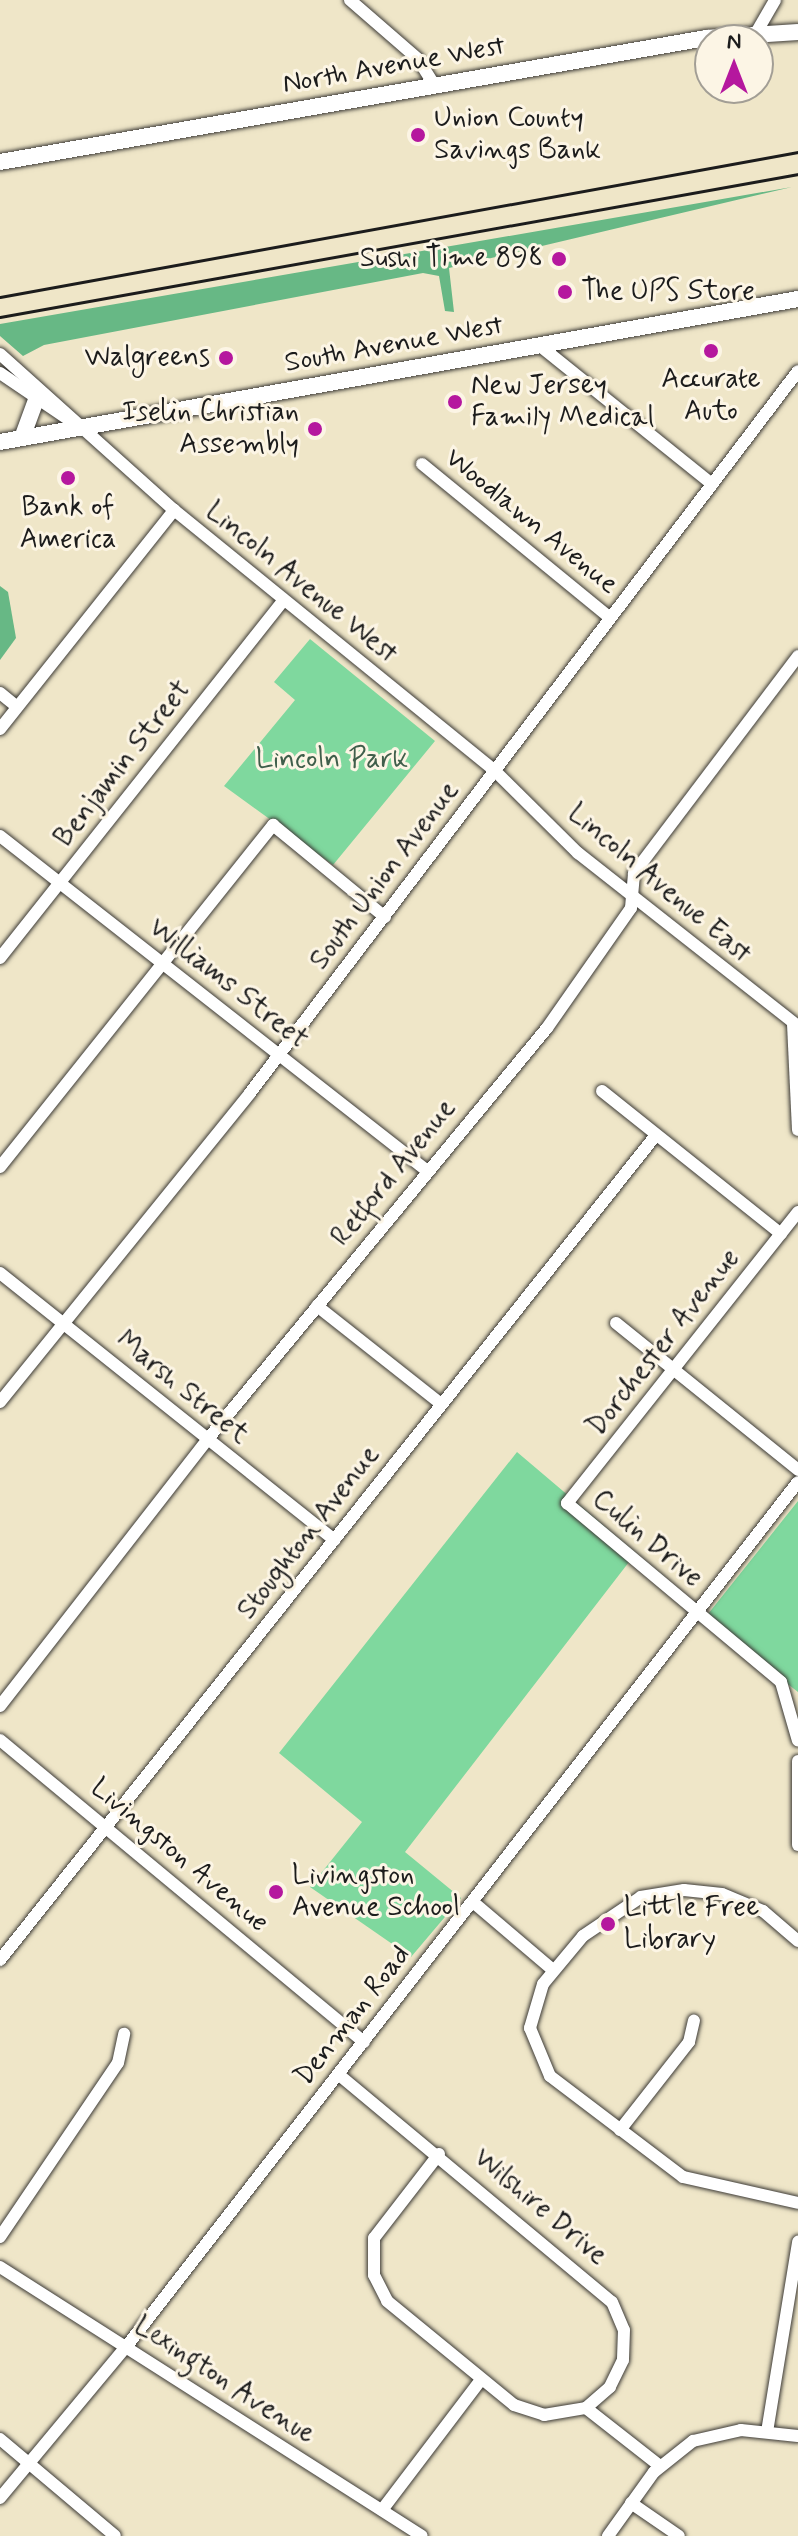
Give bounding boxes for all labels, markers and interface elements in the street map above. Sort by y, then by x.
north arrow [694,24,774,104]
text: N [727,28,741,56]
street label: North Avenue West [280,30,508,102]
place label: Union County Savings Bank [434,102,600,168]
marker: Union County Savings Bank [409,126,427,144]
place label: Sushi Time 898 [364,242,543,276]
marker: Sushi Time 898 [550,250,568,268]
place label: The UPS Store [581,275,751,309]
marker: The UPS Store [556,283,574,301]
street label: South Avenue West [282,309,506,381]
place label: Walgreens [85,341,210,375]
marker: Accurate Auto [702,342,720,360]
marker: Walgreens [217,349,235,367]
place label: Accurate Auto [661,363,761,429]
place label: New Jersey Family Medical [471,369,652,435]
marker: New Jersey Family Medical [446,393,464,411]
place label: Iselin Christian Assembly [115,396,299,462]
marker: Iselin Christian Assembly [306,420,324,438]
street label: Woodlawn Avenue [437,441,625,603]
marker: Bank of America [59,469,77,487]
place label: Bank of America [20,491,116,557]
street label: Lincoln Avenue West [195,493,407,673]
street label: Benjamin Street [48,674,198,854]
park label: Lincoln Park [258,743,406,777]
street label: South Union Avenue [303,774,467,978]
street label: Lincoln Avenue East [558,795,760,973]
street label: Williams Street [142,912,314,1056]
street label: Retford Avenue [324,1092,464,1254]
street label: Dorchester Avenue [582,1244,746,1442]
street label: Marsh Street [109,1324,255,1452]
street label: Stoughton Avenue [231,1439,387,1627]
street label: Culin Drive [586,1484,708,1594]
street label: Livingston Avenue [85,1773,273,1939]
place label: Livingston Avenue School [292,1859,460,1925]
marker: Livingston Avenue School [267,1883,285,1901]
place label: Little Free Library [624,1891,756,1957]
marker: Little Free Library [599,1915,617,1933]
street label: Denman Road [288,1939,418,2093]
street label: Wilshire Drive [467,2142,613,2272]
street label: Lexington Avenue [128,2311,320,2451]

